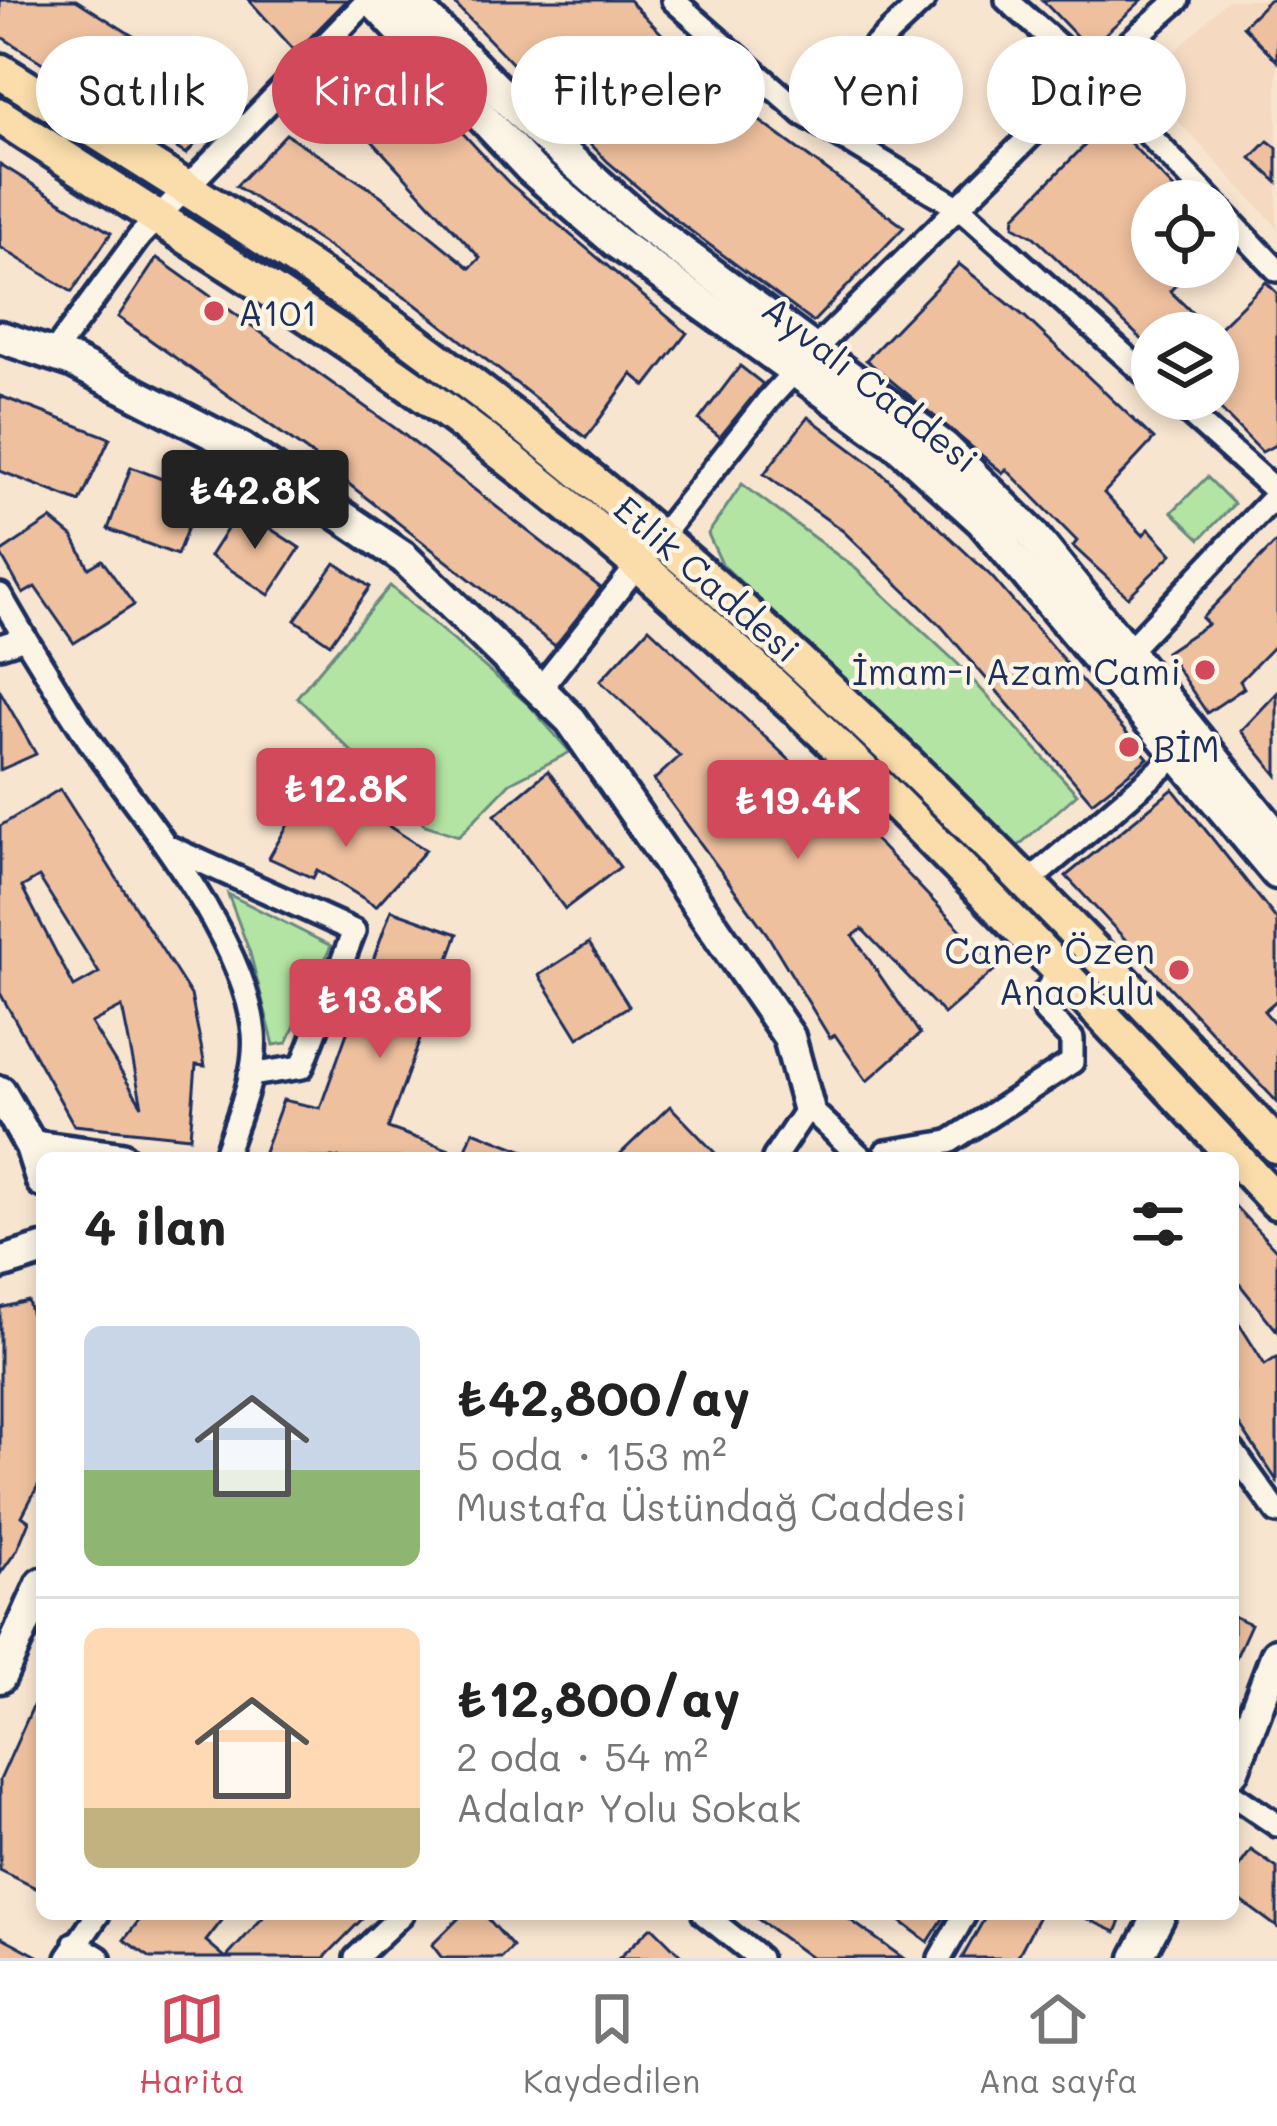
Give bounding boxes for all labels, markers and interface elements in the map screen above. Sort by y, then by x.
chip: Satılık [36,36,248,144]
chip: Kiralık [272,36,487,144]
chip: Filtreler [511,36,765,144]
chip: Yeni [789,36,963,144]
chip: Daire [987,36,1186,144]
map controls [1131,180,1239,420]
button: locate [1131,180,1239,288]
street label: Ayvalı Caddesi [753,284,989,483]
place label: A101 [238,288,317,335]
marker: A101 [201,298,227,324]
button: layers [1131,312,1239,420]
pin: ₺42.8K [157,450,353,552]
text: ₺42.8K [189,463,321,514]
street label: Etlik Caddesi [605,484,811,672]
place label: İmam-ı Azam Cami [852,647,1181,694]
marker: İmam-ı Azam Cami [1192,657,1218,683]
place label: BİM [1153,724,1220,771]
marker: BİM [1116,734,1142,760]
pin: ₺12.8K [248,748,444,850]
pin: ₺19.4K [700,760,896,862]
text: ₺12.8K [283,761,409,812]
text: ₺19.4K [734,773,862,824]
place label: Caner Özen Anaokulu [944,926,1155,1014]
marker: Caner Özen Anaokulu [1166,957,1192,983]
pin: ₺13.8K [282,959,478,1061]
text: ₺13.8K [317,972,443,1023]
text: 4 ilan [84,1191,226,1258]
icon: filters [1125,1191,1191,1257]
text: ₺42,800/ay [456,1362,750,1429]
icon: home [180,1374,324,1518]
text: 5 oda · 153 m² [456,1429,727,1480]
text: Mustafa Üstündağ Caddesi [456,1480,967,1531]
text: ₺12,800/ay [456,1663,741,1730]
icon: home [180,1676,324,1820]
text: 2 oda · 54 m² [456,1730,708,1781]
text: Adalar Yolu Sokak [456,1781,801,1832]
tab: Harita [139,1986,245,2101]
tab: Kaydedilen [523,1986,700,2101]
tab: Ana sayfa [978,1986,1138,2101]

